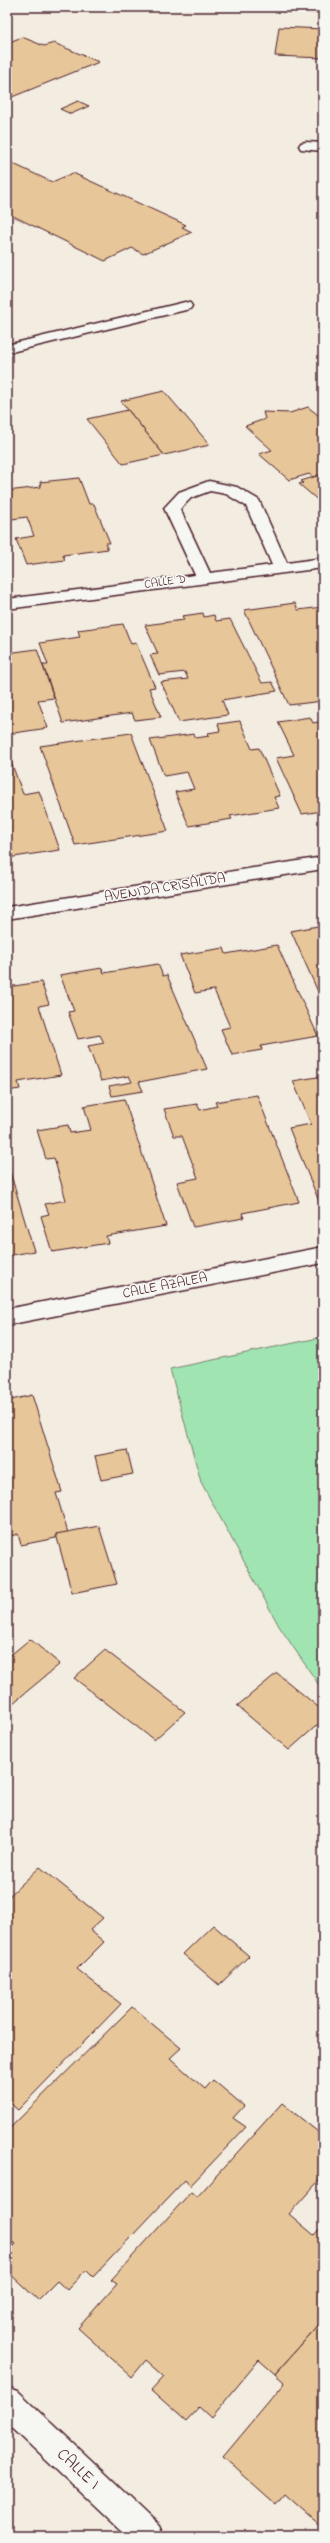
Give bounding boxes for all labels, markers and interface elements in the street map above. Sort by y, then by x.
street label: CALLE D [143,570,187,594]
street label: AVENIDA CRISÁLIDA [103,867,227,908]
street label: CALLE AZALEA [121,1267,209,1305]
street label: CALLE I [51,2442,105,2496]

